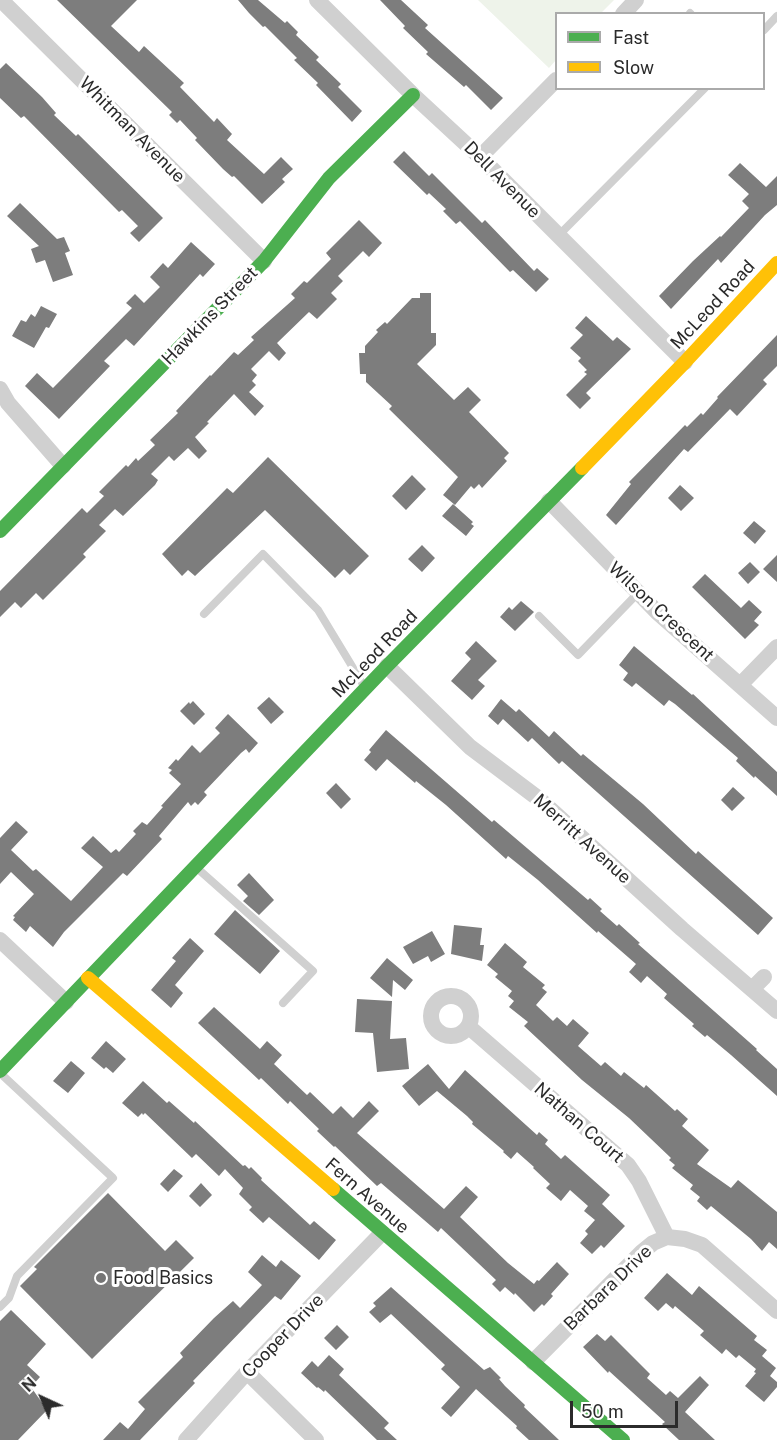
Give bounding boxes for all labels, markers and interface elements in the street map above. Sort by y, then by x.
legend [555,12,765,90]
text: Fast [613,27,649,48]
text: Slow [613,57,654,78]
street label: Whitman Avenue [74,72,190,188]
street label: Dell Avenue [459,137,545,223]
street label: McLeod Road [666,256,760,354]
street label: Hawkins Street [158,262,262,370]
street label: Wilson Crescent [604,558,718,666]
street label: McLeod Road [328,606,422,702]
street label: Merritt Avenue [529,790,635,888]
street label: Nathan Court [530,1078,628,1168]
street label: Fern Avenue [321,1154,413,1238]
street label: Barbara Drive [560,1241,656,1335]
place label: Food Basics [113,1267,213,1289]
marker: Food Basics [94,1271,108,1285]
street label: Cooper Drive [238,1290,328,1382]
north arrow [12,1368,72,1428]
text: N [18,1374,40,1396]
scale bar [573,1389,681,1427]
text: 50 m [581,1401,624,1422]

